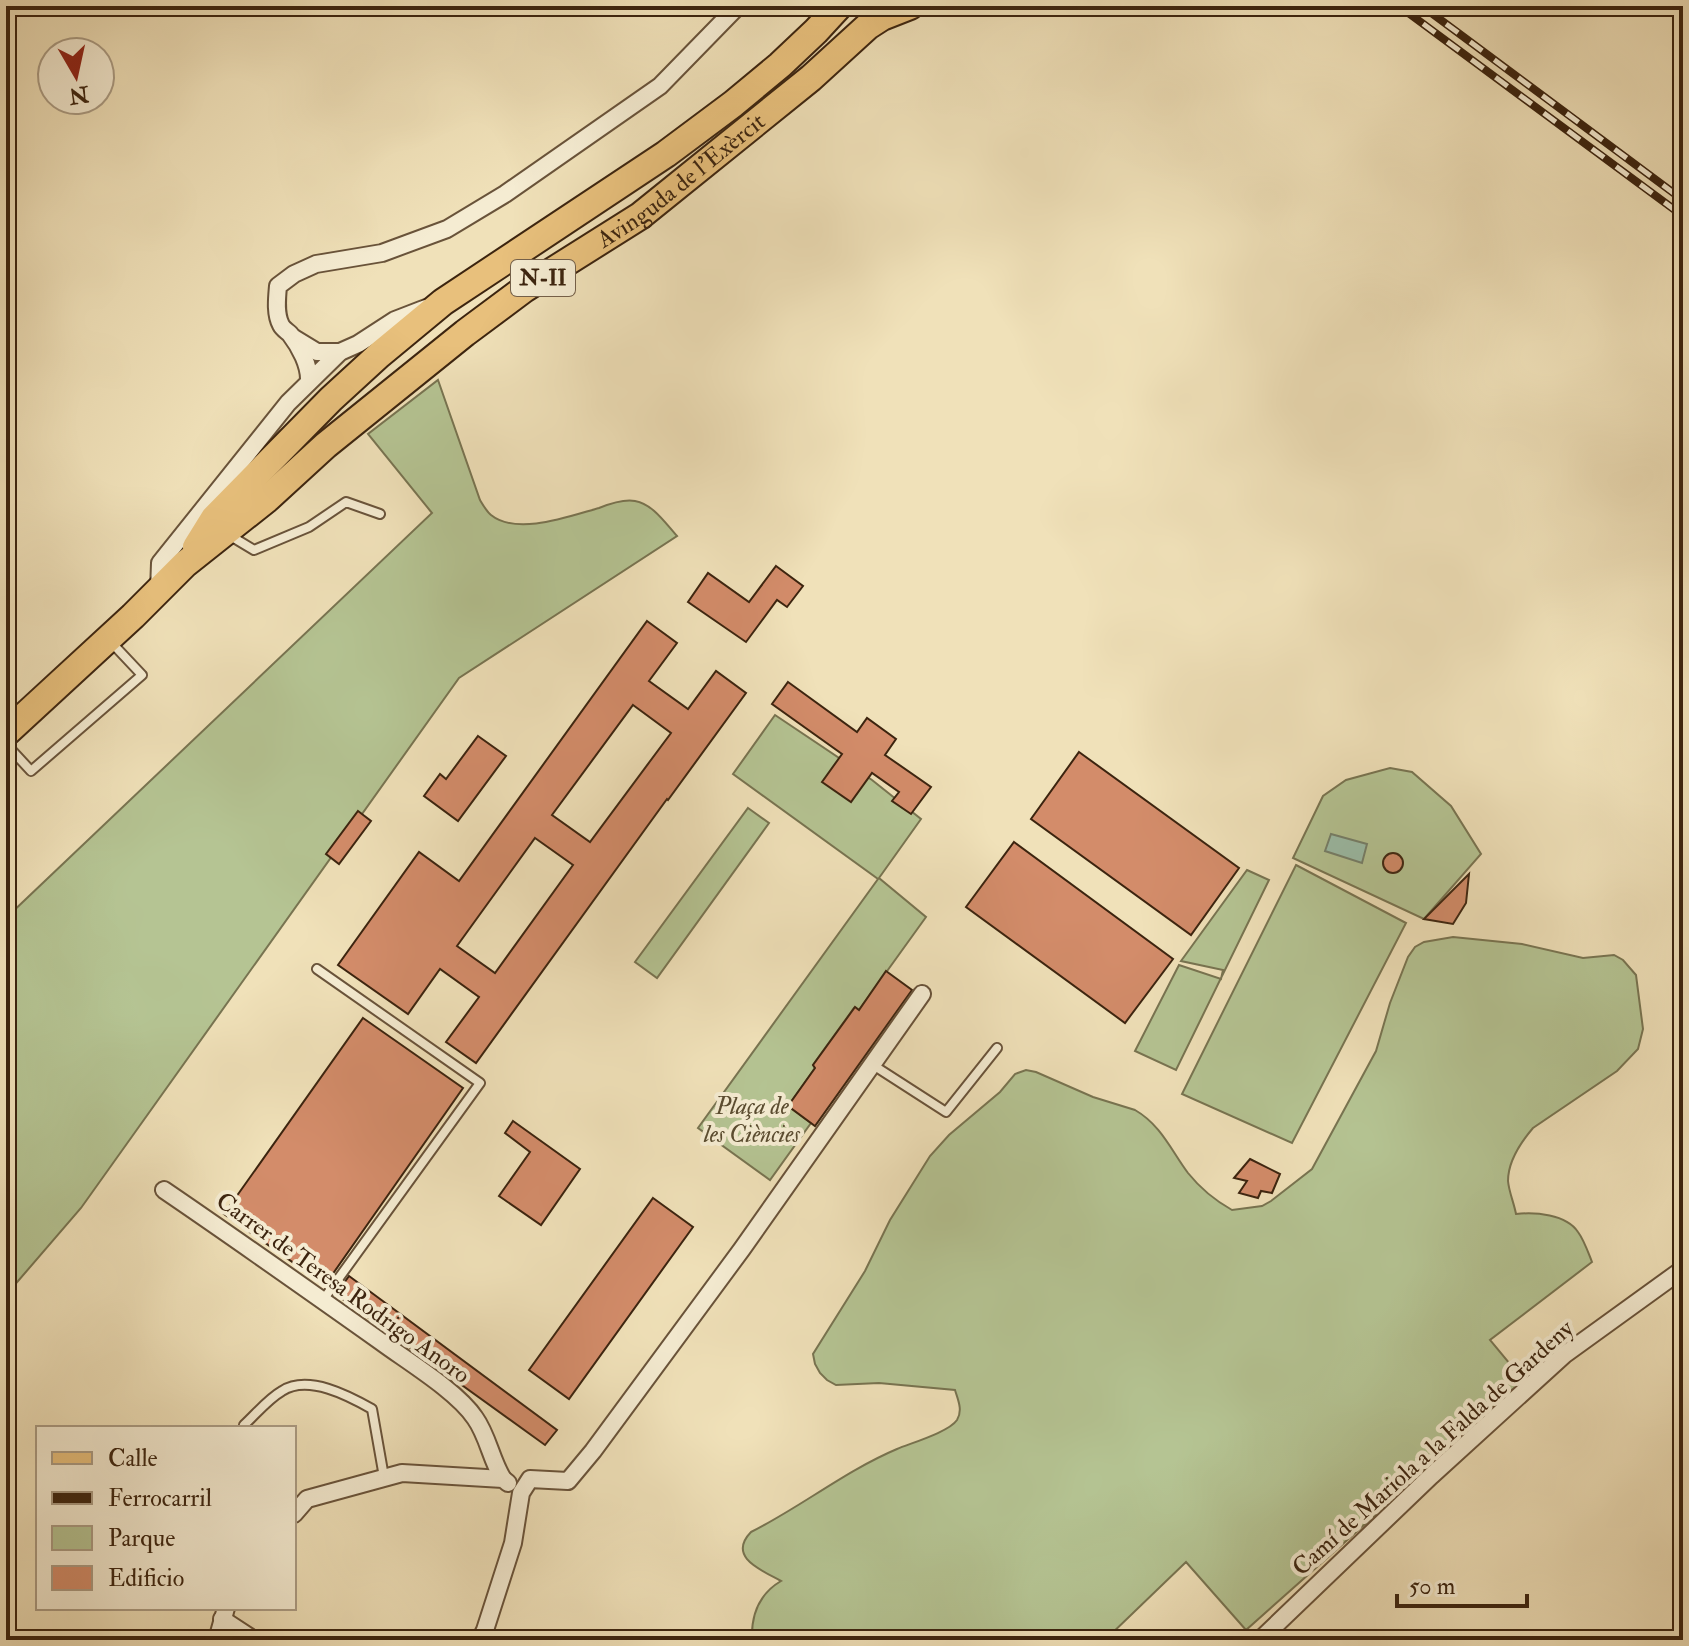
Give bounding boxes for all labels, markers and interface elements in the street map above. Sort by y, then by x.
north arrow [36,36,116,116]
text: N [67,79,92,110]
street label: Avinguda de l'Exèrcit [590,106,772,255]
road number: N-II [511,260,575,296]
park label: Plaça de les Ciències [703,1091,800,1150]
street label: Carrer de Teresa Rodrigo Anoro [210,1185,476,1391]
street label: Camí de Mariola a la Falda de Gardeny [1286,1313,1581,1583]
legend [36,1426,296,1610]
text: Calle [108,1443,158,1474]
text: Ferrocarril [108,1483,212,1514]
text: Parque [108,1523,175,1554]
scale bar [1397,1558,1527,1608]
text: Edificio [108,1563,184,1594]
text: 50 m [1409,1571,1456,1602]

